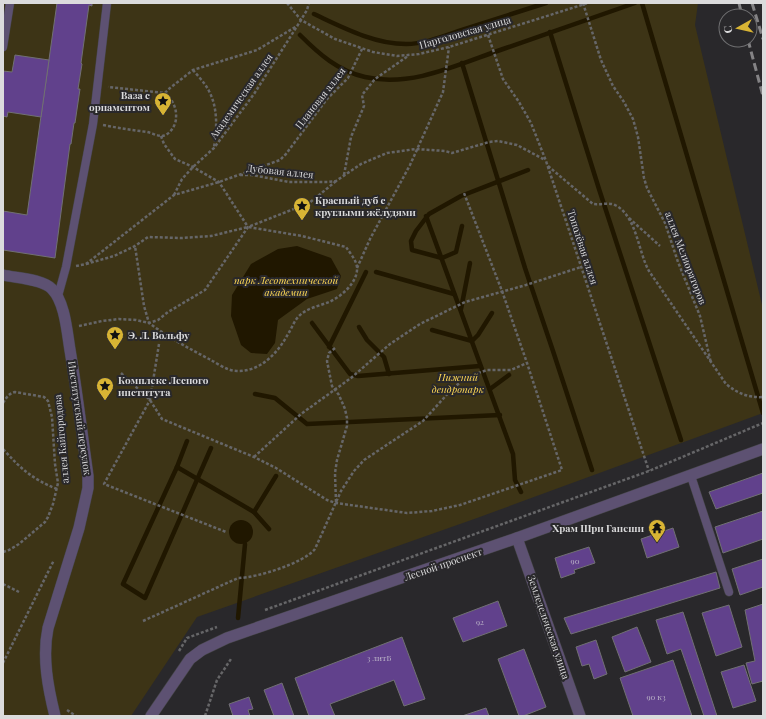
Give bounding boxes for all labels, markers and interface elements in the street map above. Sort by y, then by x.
north arrow [718,8,758,48]
street label: Парголовская улица [418,12,512,52]
text: С [720,24,736,34]
street label: Академическая аллея [206,50,276,142]
street label: Плановая аллея [291,64,349,132]
place label: Ваза с орнаментом [89,88,151,114]
place icon: Ваза с орнаментом [153,91,173,116]
street label: Дубовая аллея [246,161,315,182]
place label: Красный дуб с круглыми жёлудями [315,193,416,219]
place icon: Красный дуб с круглыми жёлудями [292,196,312,221]
street label: Тополёвая аллея [564,208,602,287]
street label: аллея Мелиораторов [662,210,710,307]
park label: парк Лесотехнической академии [234,273,338,299]
place icon: Э. Л. Вольфу [105,325,125,350]
place label: Э. Л. Вольфу [128,328,190,342]
street label: Институтский переулок [65,360,95,476]
park label: Нижний дендропарк [432,370,485,396]
place label: Комплекс Лесного института [118,373,209,399]
place icon: Комплекс Лесного института [95,376,115,401]
street label: аллея Кайгородова [50,394,72,484]
temple icon: Храм Шри Ганеши [647,518,667,543]
place label: Храм Шри Ганеши [552,521,644,535]
street label: Лесной проспект [401,544,484,584]
house number: 90 [571,555,580,566]
street label: Земледельческая улица [525,573,573,681]
house number: 92 [476,616,484,627]
house number: 3 литБ [367,652,391,663]
house number: 90 к3 [646,691,666,702]

